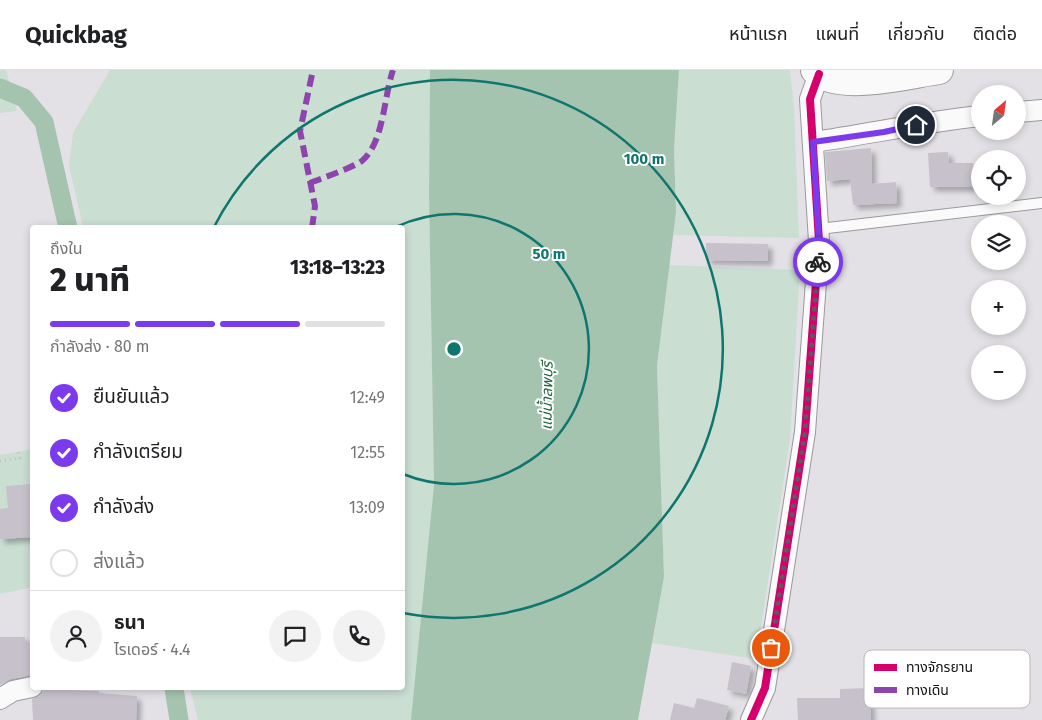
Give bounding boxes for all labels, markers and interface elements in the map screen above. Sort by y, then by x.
text: Quickbag [25,21,127,49]
text: หน้าแรก [729,23,787,45]
text: แผนที่ [815,23,859,45]
text: เกี่ยวกับ [887,23,945,45]
text: ติดต่อ [973,23,1017,45]
north arrow [971,85,1026,140]
map controls [971,85,1026,400]
pin [895,104,937,146]
icon: home [902,111,930,139]
text: 100 m [624,150,664,168]
button: locate [971,150,1026,205]
button: layers [971,215,1026,270]
courier [793,237,843,287]
text: ถึงใน [50,239,83,258]
text: 50 m [532,245,566,263]
icon: bike [804,248,832,276]
text: 13:18–13:23 [290,256,385,279]
text: 2 นาที [50,261,130,299]
button: + [971,280,1026,335]
text: กำลังส่ง · 80 m [50,337,150,356]
centre of rings [445,340,463,358]
button: − [971,345,1026,400]
water label: แม่น้ำลพบุรี [535,359,557,430]
icon: check [50,384,78,412]
text: ยืนยันแล้ว [93,385,170,408]
text: 12:49 [350,388,385,407]
icon: check [50,439,78,467]
text: กำลังเตรียม [93,440,183,463]
text: 12:55 [350,443,385,462]
icon: check [50,494,78,522]
text: กำลังส่ง [93,495,154,518]
text: 13:09 [349,498,385,517]
text: ส่งแล้ว [93,550,145,573]
button: person [50,610,102,662]
button: chat [269,610,321,662]
button: phone [333,610,385,662]
text: ธนา [114,611,145,634]
pin [750,627,792,669]
icon: bag [757,634,785,662]
text: ไรเดอร์ · 4.4 [114,640,191,659]
legend [864,650,1030,708]
text: ทางจักรยาน [906,659,973,676]
text: ทางเดิน [906,682,949,699]

